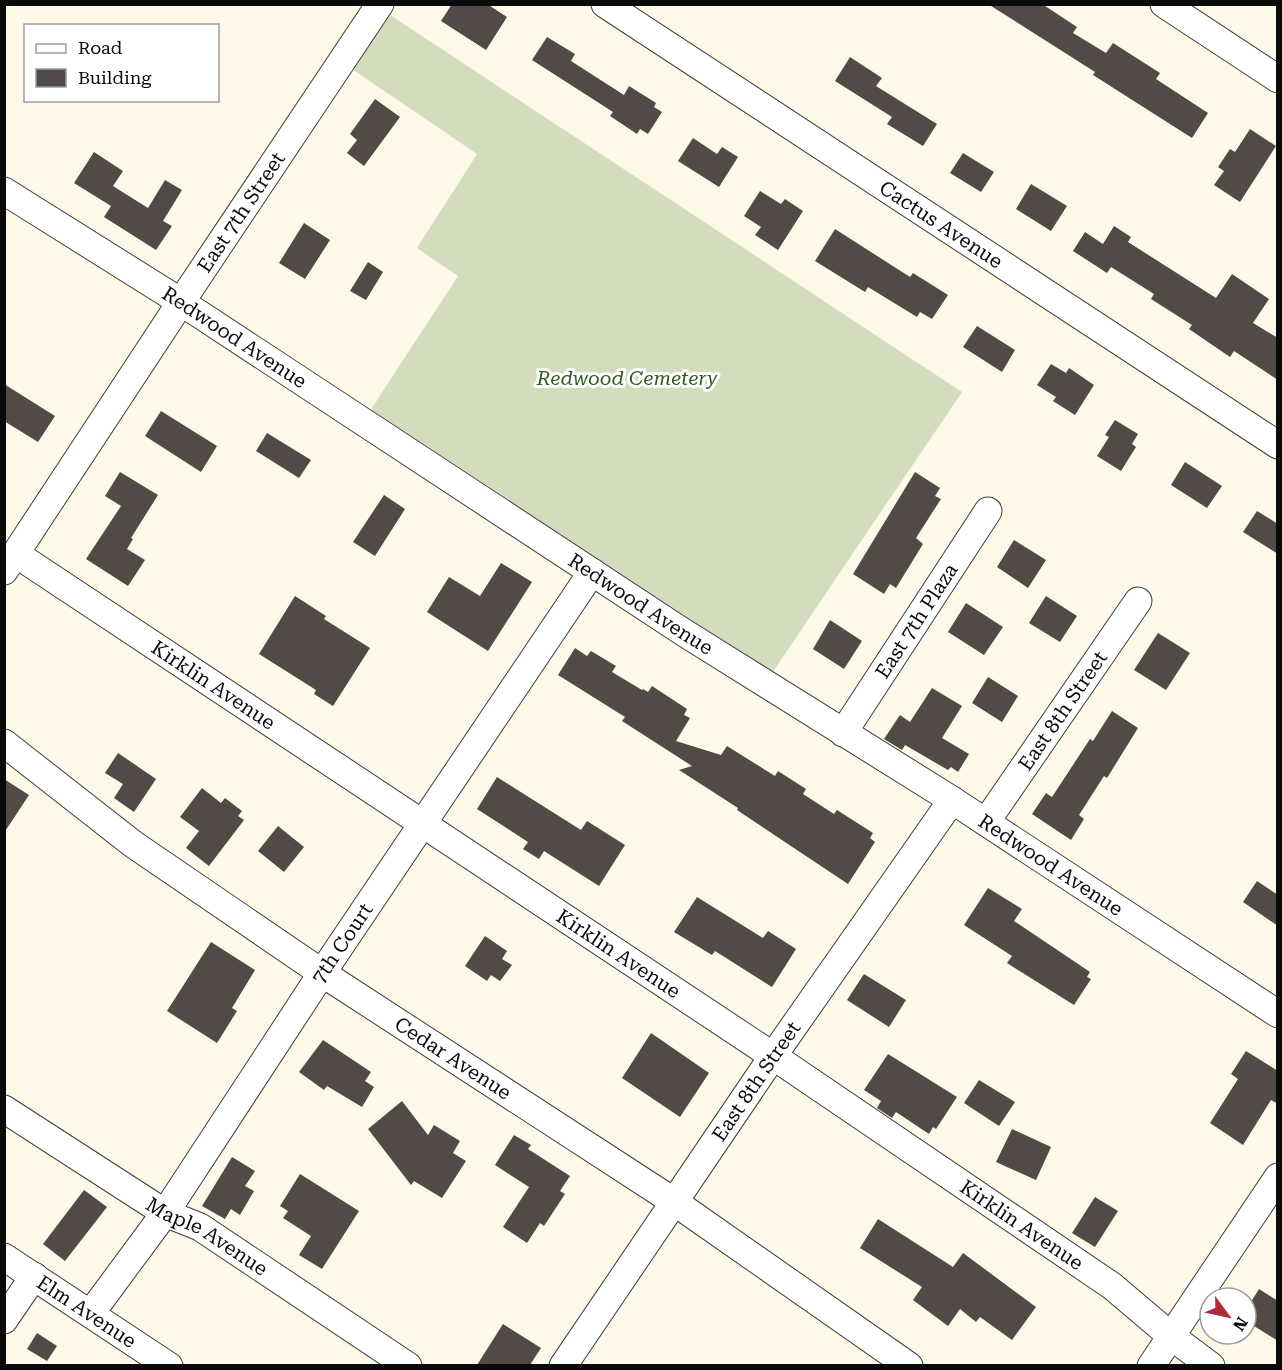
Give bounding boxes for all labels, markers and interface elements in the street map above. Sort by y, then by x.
legend [24,24,219,102]
text: Road [78,37,123,58]
text: Building [78,67,152,88]
street label: East 7th Street [192,147,290,277]
street label: Cactus Avenue [875,175,1007,273]
street label: Redwood Avenue [158,281,311,393]
park label: Redwood Cemetery [536,366,718,390]
street label: Redwood Avenue [564,548,718,660]
street label: East 7th Plaza [870,559,963,683]
street label: Kirklin Avenue [147,635,280,735]
street label: East 8th Street [1013,646,1112,775]
street label: Redwood Avenue [974,809,1128,921]
street label: 7th Court [306,898,378,988]
street label: Kirklin Avenue [552,904,685,1003]
street label: Cedar Avenue [390,1012,516,1105]
street label: East 8th Street [707,1016,806,1146]
street label: Kirklin Avenue [956,1175,1088,1275]
street label: Maple Avenue [142,1192,272,1281]
street label: Elm Avenue [32,1270,141,1353]
north arrow [1198,1286,1258,1346]
text: N [1229,1314,1251,1334]

